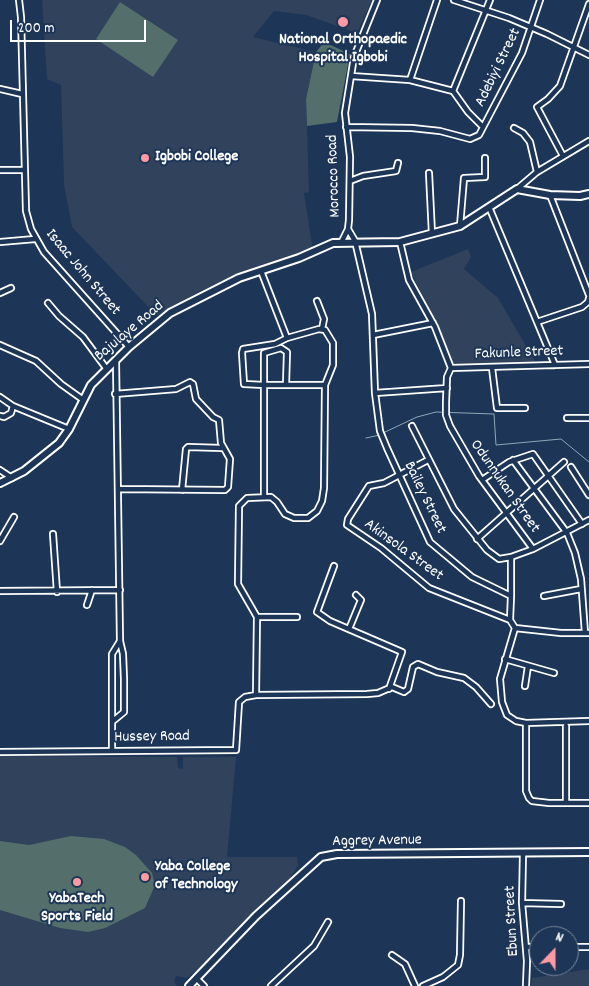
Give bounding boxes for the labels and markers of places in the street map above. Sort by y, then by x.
marker: National Orthopaedic Hospital Igbobi [336,15,350,29]
place label: National Orthopaedic Hospital Igbobi [279,31,407,69]
place label: Igbobi College [155,148,238,168]
marker: Igbobi College [139,152,151,164]
place label: Yaba College of Technology [155,858,238,896]
marker: Yaba College of Technology [139,871,151,883]
marker: YabaTech Sports Field [71,876,83,888]
place label: YabaTech Sports Field [41,890,113,928]

